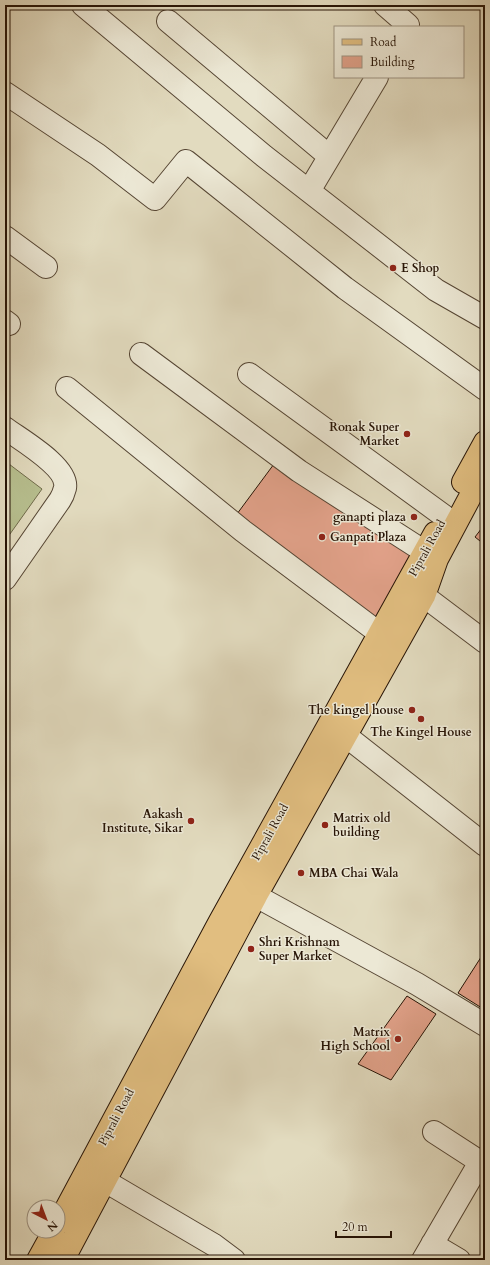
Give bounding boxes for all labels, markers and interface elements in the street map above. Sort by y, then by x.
legend [334,26,464,78]
text: Road [370,34,397,50]
text: Building [370,54,415,70]
place label: E Shop [401,260,439,276]
marker: E Shop [388,263,398,273]
place label: Ronak Super Market [329,419,400,449]
marker: Ronak Super Market [402,429,412,439]
place label: ganapti plaza [333,509,406,525]
marker: ganapti plaza [409,512,419,522]
street label: Piprali Road [405,516,449,579]
place label: Ganpati Plaza [330,529,406,545]
marker: Ganpati Plaza [317,532,327,542]
place label: The kingel house [308,702,404,718]
marker: The kingel house [407,705,417,715]
marker: The Kingel House [416,714,426,724]
place label: The Kingel House [370,724,472,740]
street label: Piprali Road [248,800,292,863]
place label: Aakash Institute, Sikar [102,806,184,836]
place label: Matrix old building [333,810,391,840]
marker: Aakash Institute, Sikar [186,816,196,826]
marker: Matrix old building [320,820,330,830]
place label: MBA Chai Wala [309,865,398,881]
marker: MBA Chai Wala [296,868,306,878]
place label: Shri Krishnam Super Market [259,934,341,964]
marker: Shri Krishnam Super Market [246,944,256,954]
place label: Matrix High School [321,1024,390,1054]
marker: Matrix High School [393,1034,403,1044]
street label: Piprali Road [94,1085,138,1148]
north arrow [26,1199,66,1239]
scale bar [336,1213,391,1239]
text: N [43,1217,61,1235]
text: 20 m [342,1219,369,1235]

